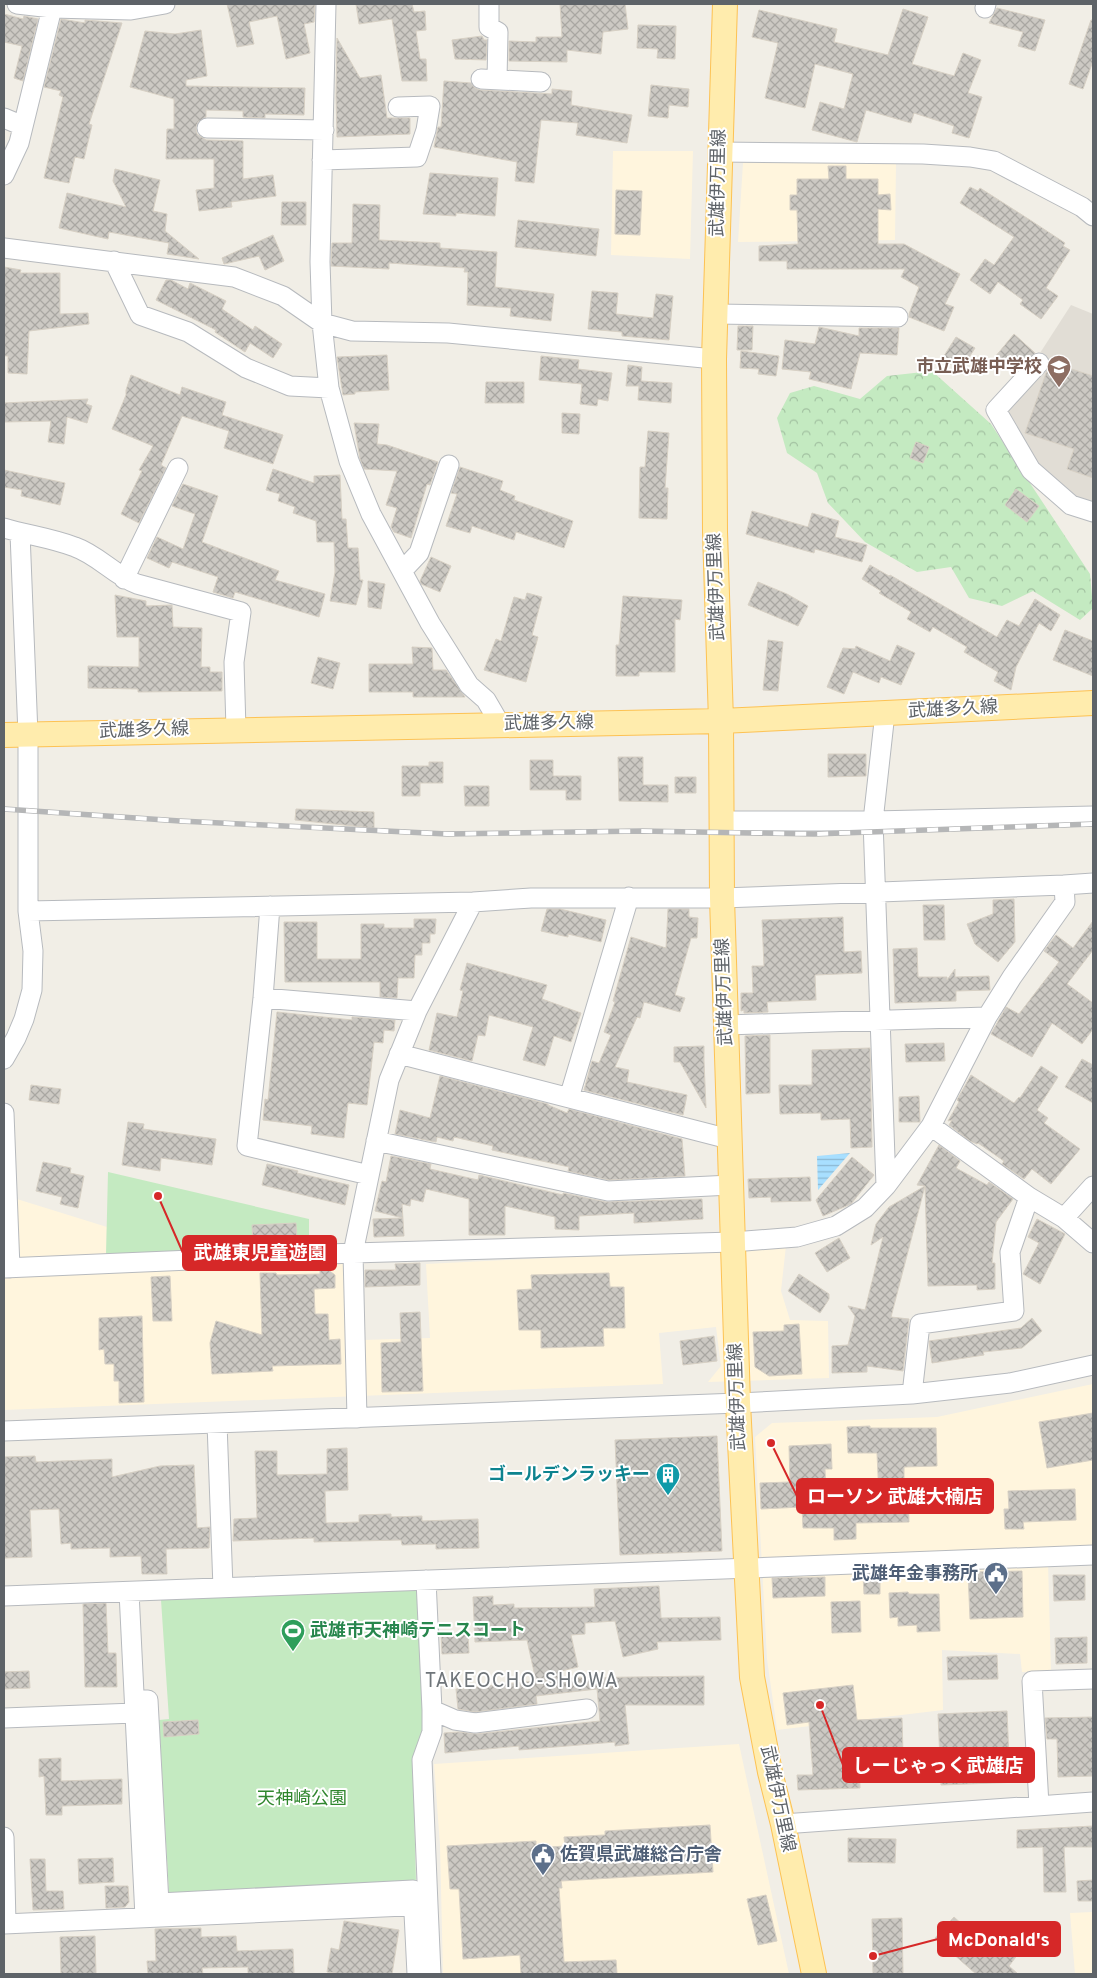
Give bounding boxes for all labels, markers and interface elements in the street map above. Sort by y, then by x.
street label: 武雄伊万里線 [707,129,731,237]
school or university icon: 市立武雄中学校 [1046,354,1072,388]
place label: 市立武雄中学校 [916,356,1042,379]
street label: 武雄伊万里線 [704,533,730,641]
street label: 武雄多久線 [907,696,999,724]
street label: 武雄多久線 [504,712,594,736]
street label: 武雄多久線 [99,718,189,744]
street label: 武雄伊万里線 [712,938,738,1046]
callout: 武雄東児童遊園 [183,1236,336,1270]
text: 武雄東児童遊園 [193,1242,327,1266]
street label: 武雄伊万里線 [725,1343,751,1451]
building icon: ゴールデンラッキー [655,1462,681,1496]
place label: ゴールデンラッキー [488,1464,650,1487]
callout: ローソン 武雄大楠店 [797,1479,993,1513]
text: ローソン 武雄大楠店 [807,1486,983,1510]
public building icon: 武雄年金事務所 [983,1561,1009,1595]
place label: 武雄年金事務所 [852,1563,978,1586]
sports icon: 武雄市天神崎テニスコート [280,1618,306,1652]
place label: 武雄市天神崎テニスコート [310,1620,526,1643]
district label: TAKEOCHO-SHOWA [425,1669,619,1695]
street label: 武雄伊万里線 [755,1744,799,1854]
callout: しーじゃっく武雄店 [843,1748,1034,1782]
text: しーじゃっく武雄店 [852,1755,1024,1779]
park label: 天神崎公園 [257,1788,347,1811]
public building icon: 佐賀県武雄総合庁舎 [530,1842,556,1876]
place label: 佐賀県武雄総合庁舎 [560,1844,722,1867]
callout: McDonald's [938,1922,1060,1956]
text: McDonald's [948,1929,1050,1953]

